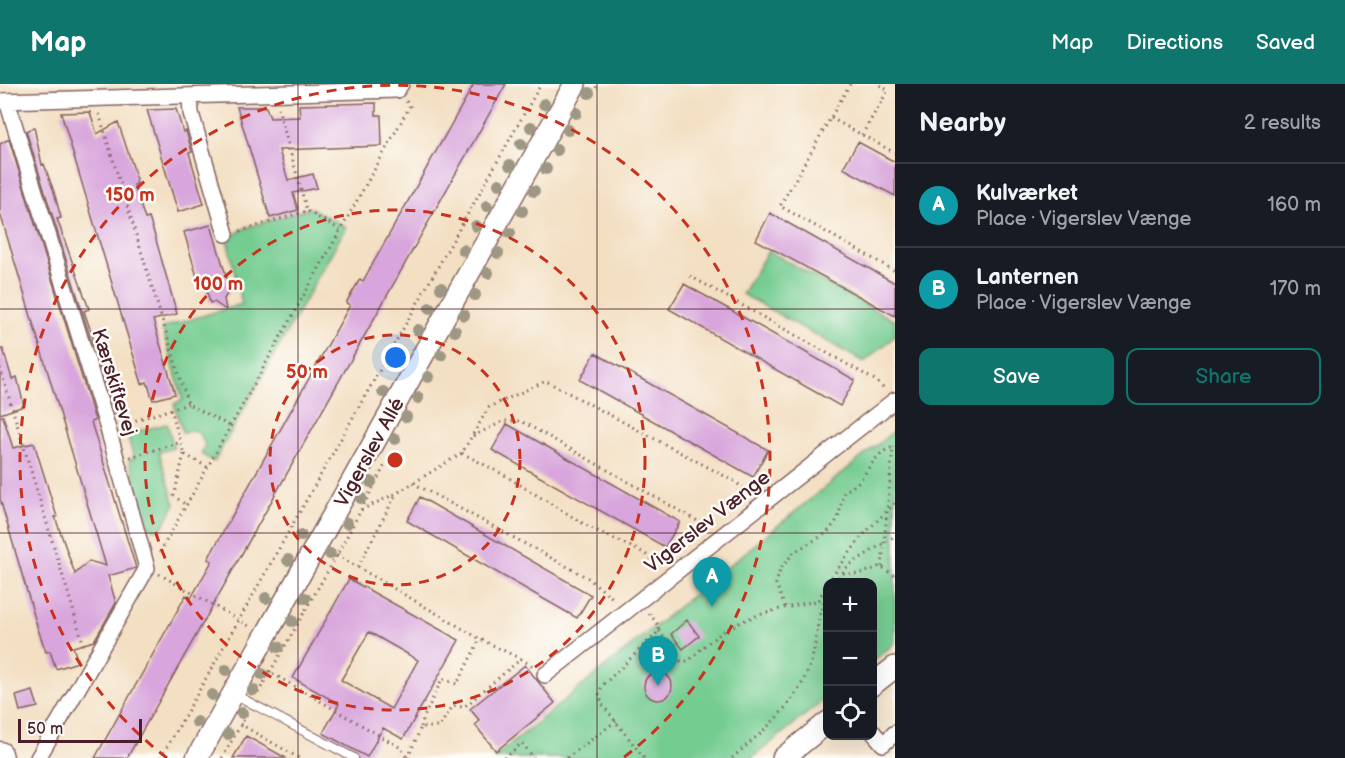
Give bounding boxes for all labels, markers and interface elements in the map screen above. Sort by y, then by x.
text: Map [30,26,86,59]
text: Map [1051,30,1094,55]
text: Directions [1127,30,1223,55]
text: Saved [1256,30,1315,55]
text: Nearby [919,108,1006,139]
text: 2 results [1244,111,1321,135]
text: Kulværket [976,180,1078,207]
text: 150 m [105,185,155,206]
text: A [932,193,945,217]
text: 160 m [1267,193,1321,217]
text: Place · Vigerslev Vænge [976,207,1191,231]
text: Lanternen [976,264,1079,291]
text: 100 m [193,274,243,295]
text: B [931,277,946,301]
text: 170 m [1270,277,1321,301]
text: Place · Vigerslev Vænge [976,291,1191,315]
street label: Kærskiftevej [86,326,142,439]
your location [381,343,410,372]
button: Save [919,348,1114,405]
button: Share [1126,348,1321,405]
text: 50 m [286,362,328,383]
street label: Vigerslev Allé [330,393,410,512]
centre of rings [385,450,405,470]
street label: Vigerslev Vænge [640,465,775,578]
pin: A [692,558,732,607]
map controls [823,578,877,740]
button: + [823,578,877,632]
button: − [823,632,877,686]
pin: B [638,636,678,686]
button: locate [823,686,877,740]
scale bar [18,716,142,744]
text: 50 m [27,720,63,739]

